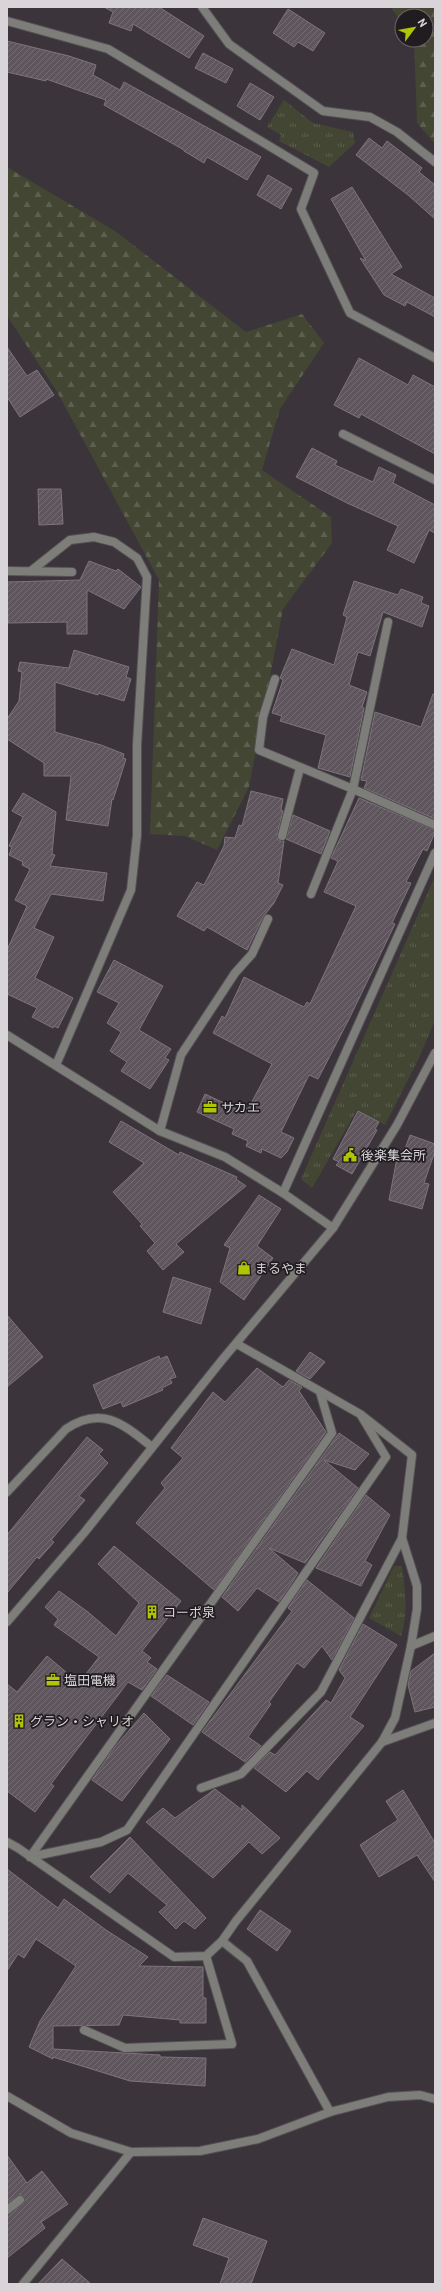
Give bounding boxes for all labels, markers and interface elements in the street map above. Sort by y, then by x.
north arrow [394,8,434,48]
text: N [415,16,430,29]
office icon: サカエ [202,1099,218,1115]
place label: サカエ [221,1099,260,1115]
public building icon: 後楽集会所 [342,1147,358,1163]
place label: 後楽集会所 [361,1147,426,1163]
shop icon: まるやま [236,1260,252,1276]
place label: まるやま [255,1260,307,1276]
building icon: コーポ泉 [144,1604,160,1620]
place label: コーポ泉 [163,1604,215,1620]
office icon: 塩田電機 [45,1672,61,1688]
place label: 塩田電機 [64,1672,116,1688]
building icon: グラン・シャリオ [11,1713,27,1729]
place label: グラン・シャリオ [30,1713,134,1729]

